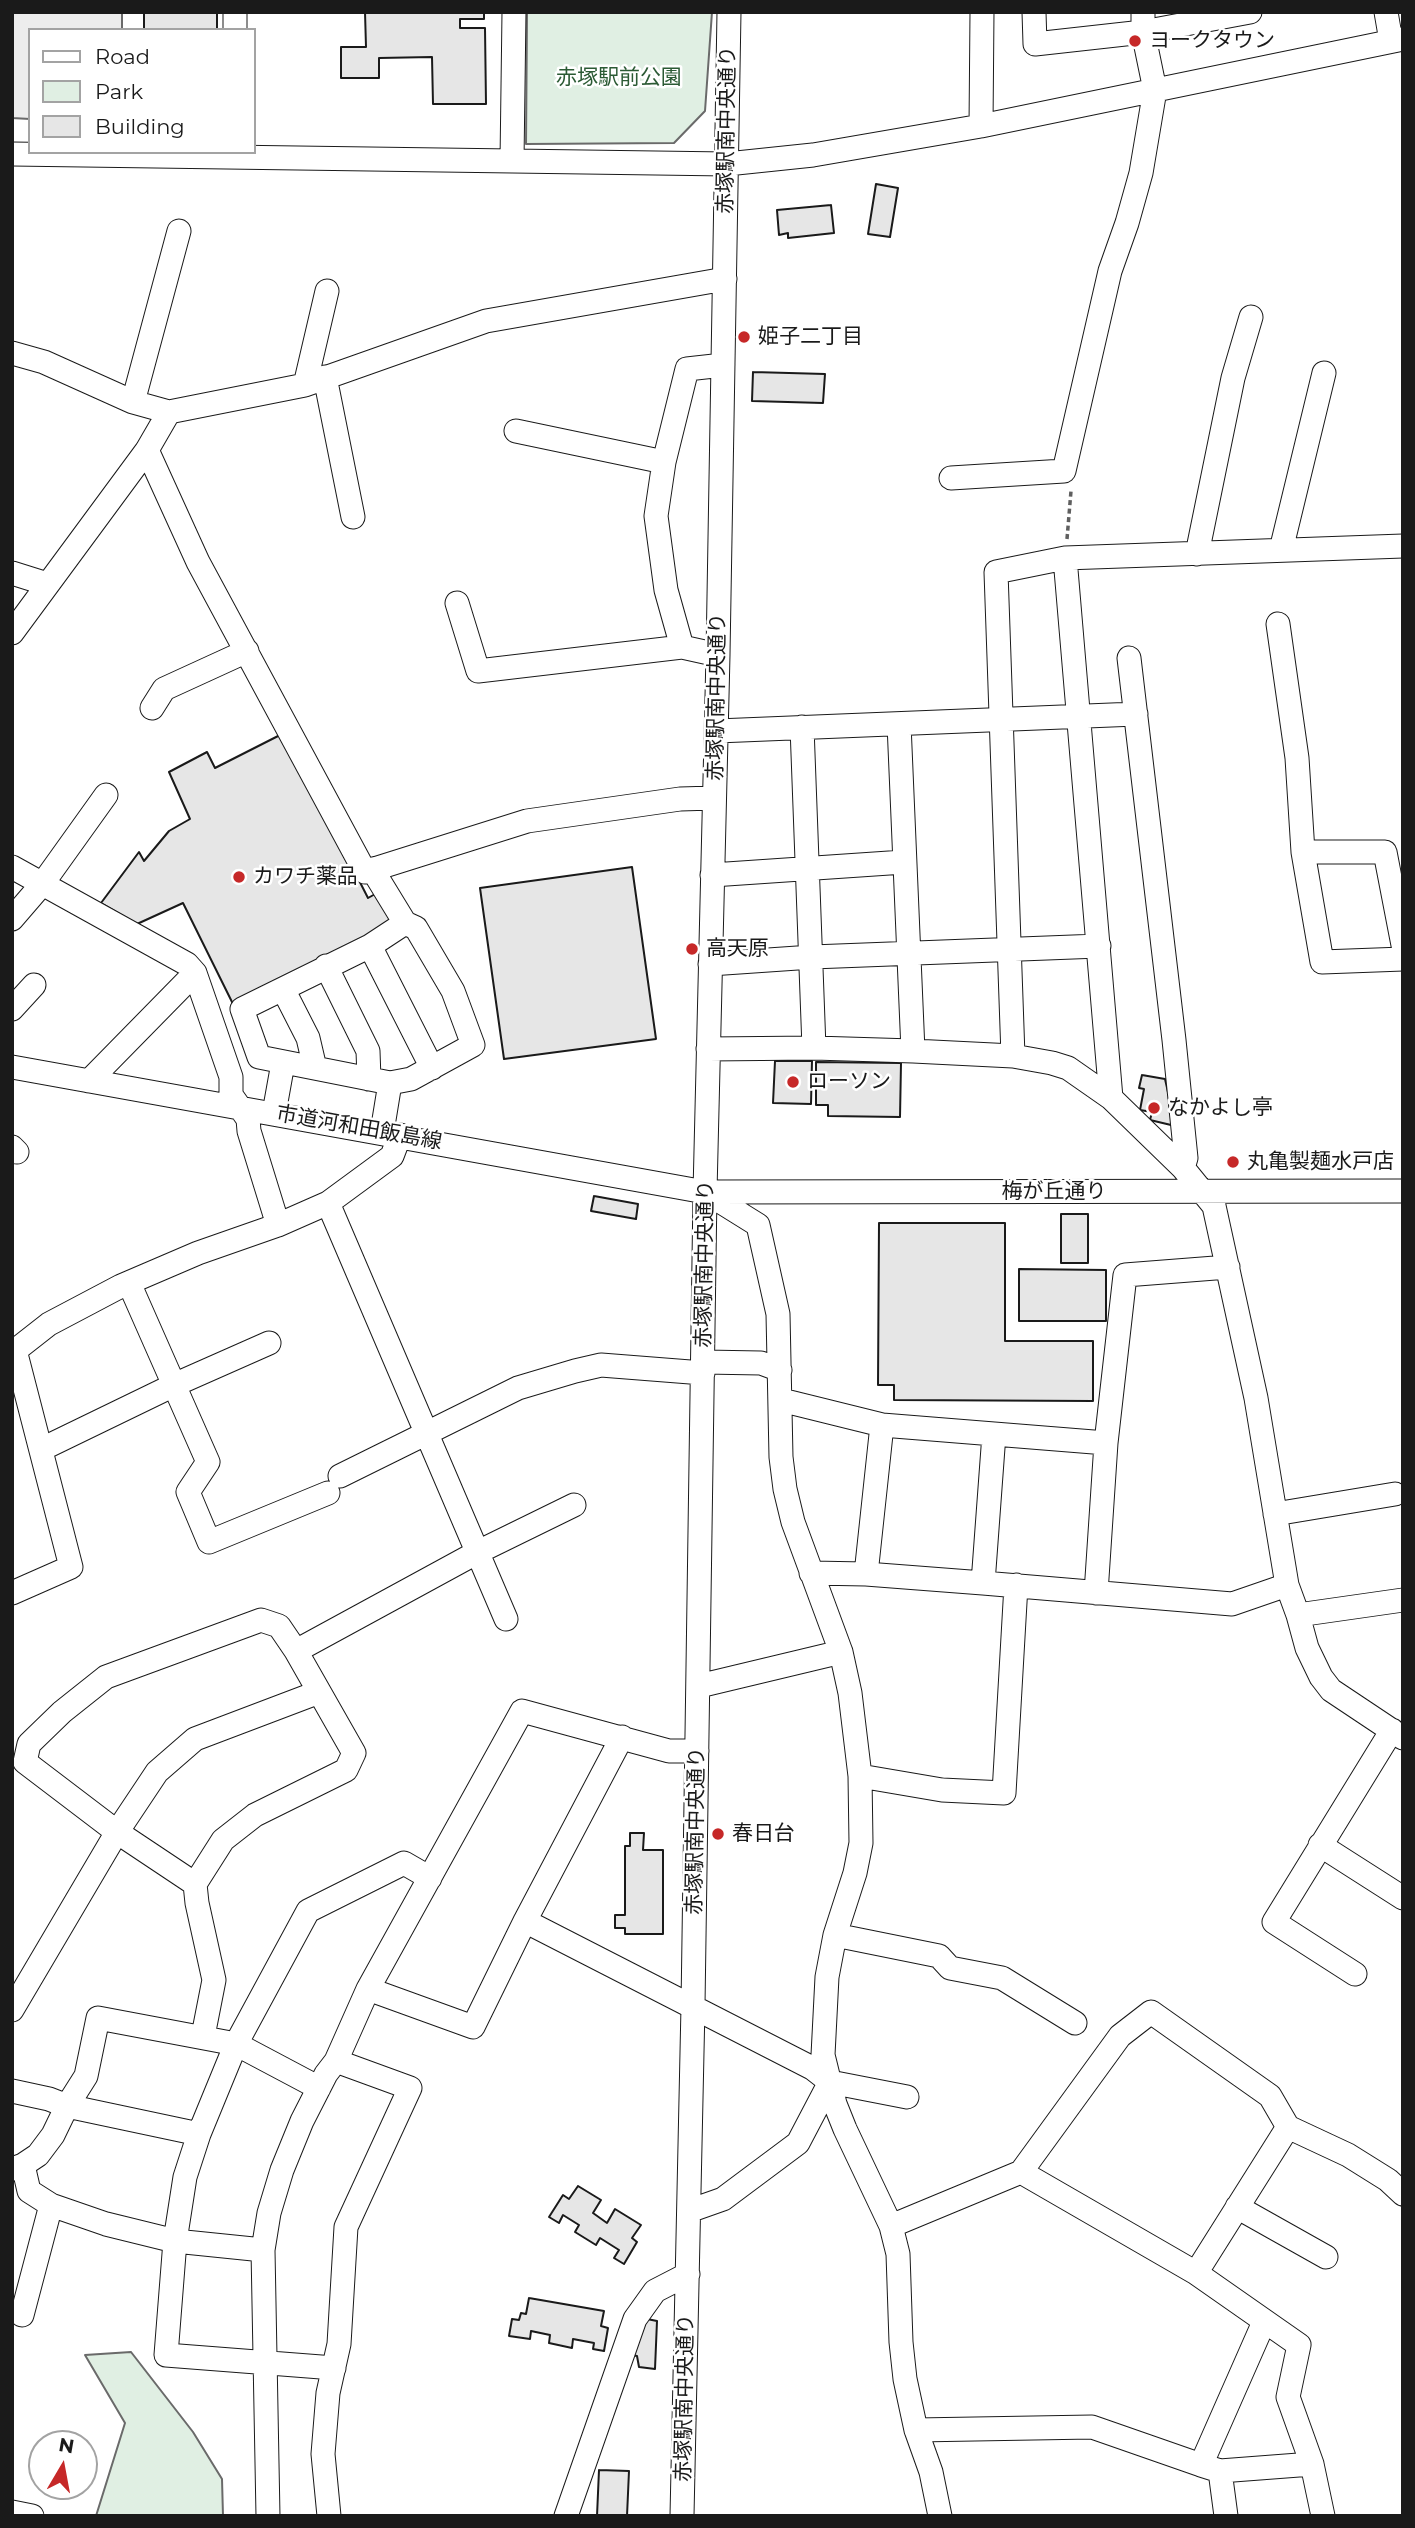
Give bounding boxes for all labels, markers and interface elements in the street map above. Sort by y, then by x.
legend [28,28,256,154]
place label: ヨークタウン [1149,28,1275,54]
marker: ヨークタウン [1127,33,1143,49]
text: Road [95,44,150,69]
street label: 赤塚駅南中央通り [713,46,741,214]
park label: 赤塚駅前公園 [556,65,682,91]
text: Park [95,79,143,104]
text: Building [95,114,185,139]
place label: 姫子二丁目 [758,324,863,350]
marker: 姫子二丁目 [736,329,752,345]
street label: 赤塚駅南中央通り [703,613,731,781]
place label: カワチ薬品 [253,864,358,890]
marker: カワチ薬品 [231,869,247,885]
place label: 高天原 [706,936,769,962]
marker: 高天原 [684,941,700,957]
place label: ローソン [807,1069,891,1095]
marker: ローソン [785,1074,801,1090]
place label: なかよし亭 [1168,1095,1273,1121]
marker: なかよし亭 [1146,1100,1162,1116]
street label: 市道河和田飯島線 [274,1101,444,1155]
place label: 丸亀製麺水戸店 [1247,1149,1394,1175]
marker: 丸亀製麺水戸店 [1225,1154,1241,1170]
street label: 梅が丘通り [1002,1179,1106,1205]
street label: 赤塚駅南中央通り [691,1180,719,1348]
street label: 赤塚駅南中央通り [682,1747,710,1915]
place label: 春日台 [732,1821,795,1847]
marker: 春日台 [710,1826,726,1842]
street label: 赤塚駅南中央通り [671,2314,699,2482]
north arrow [28,2430,98,2500]
text: N [57,2433,76,2458]

